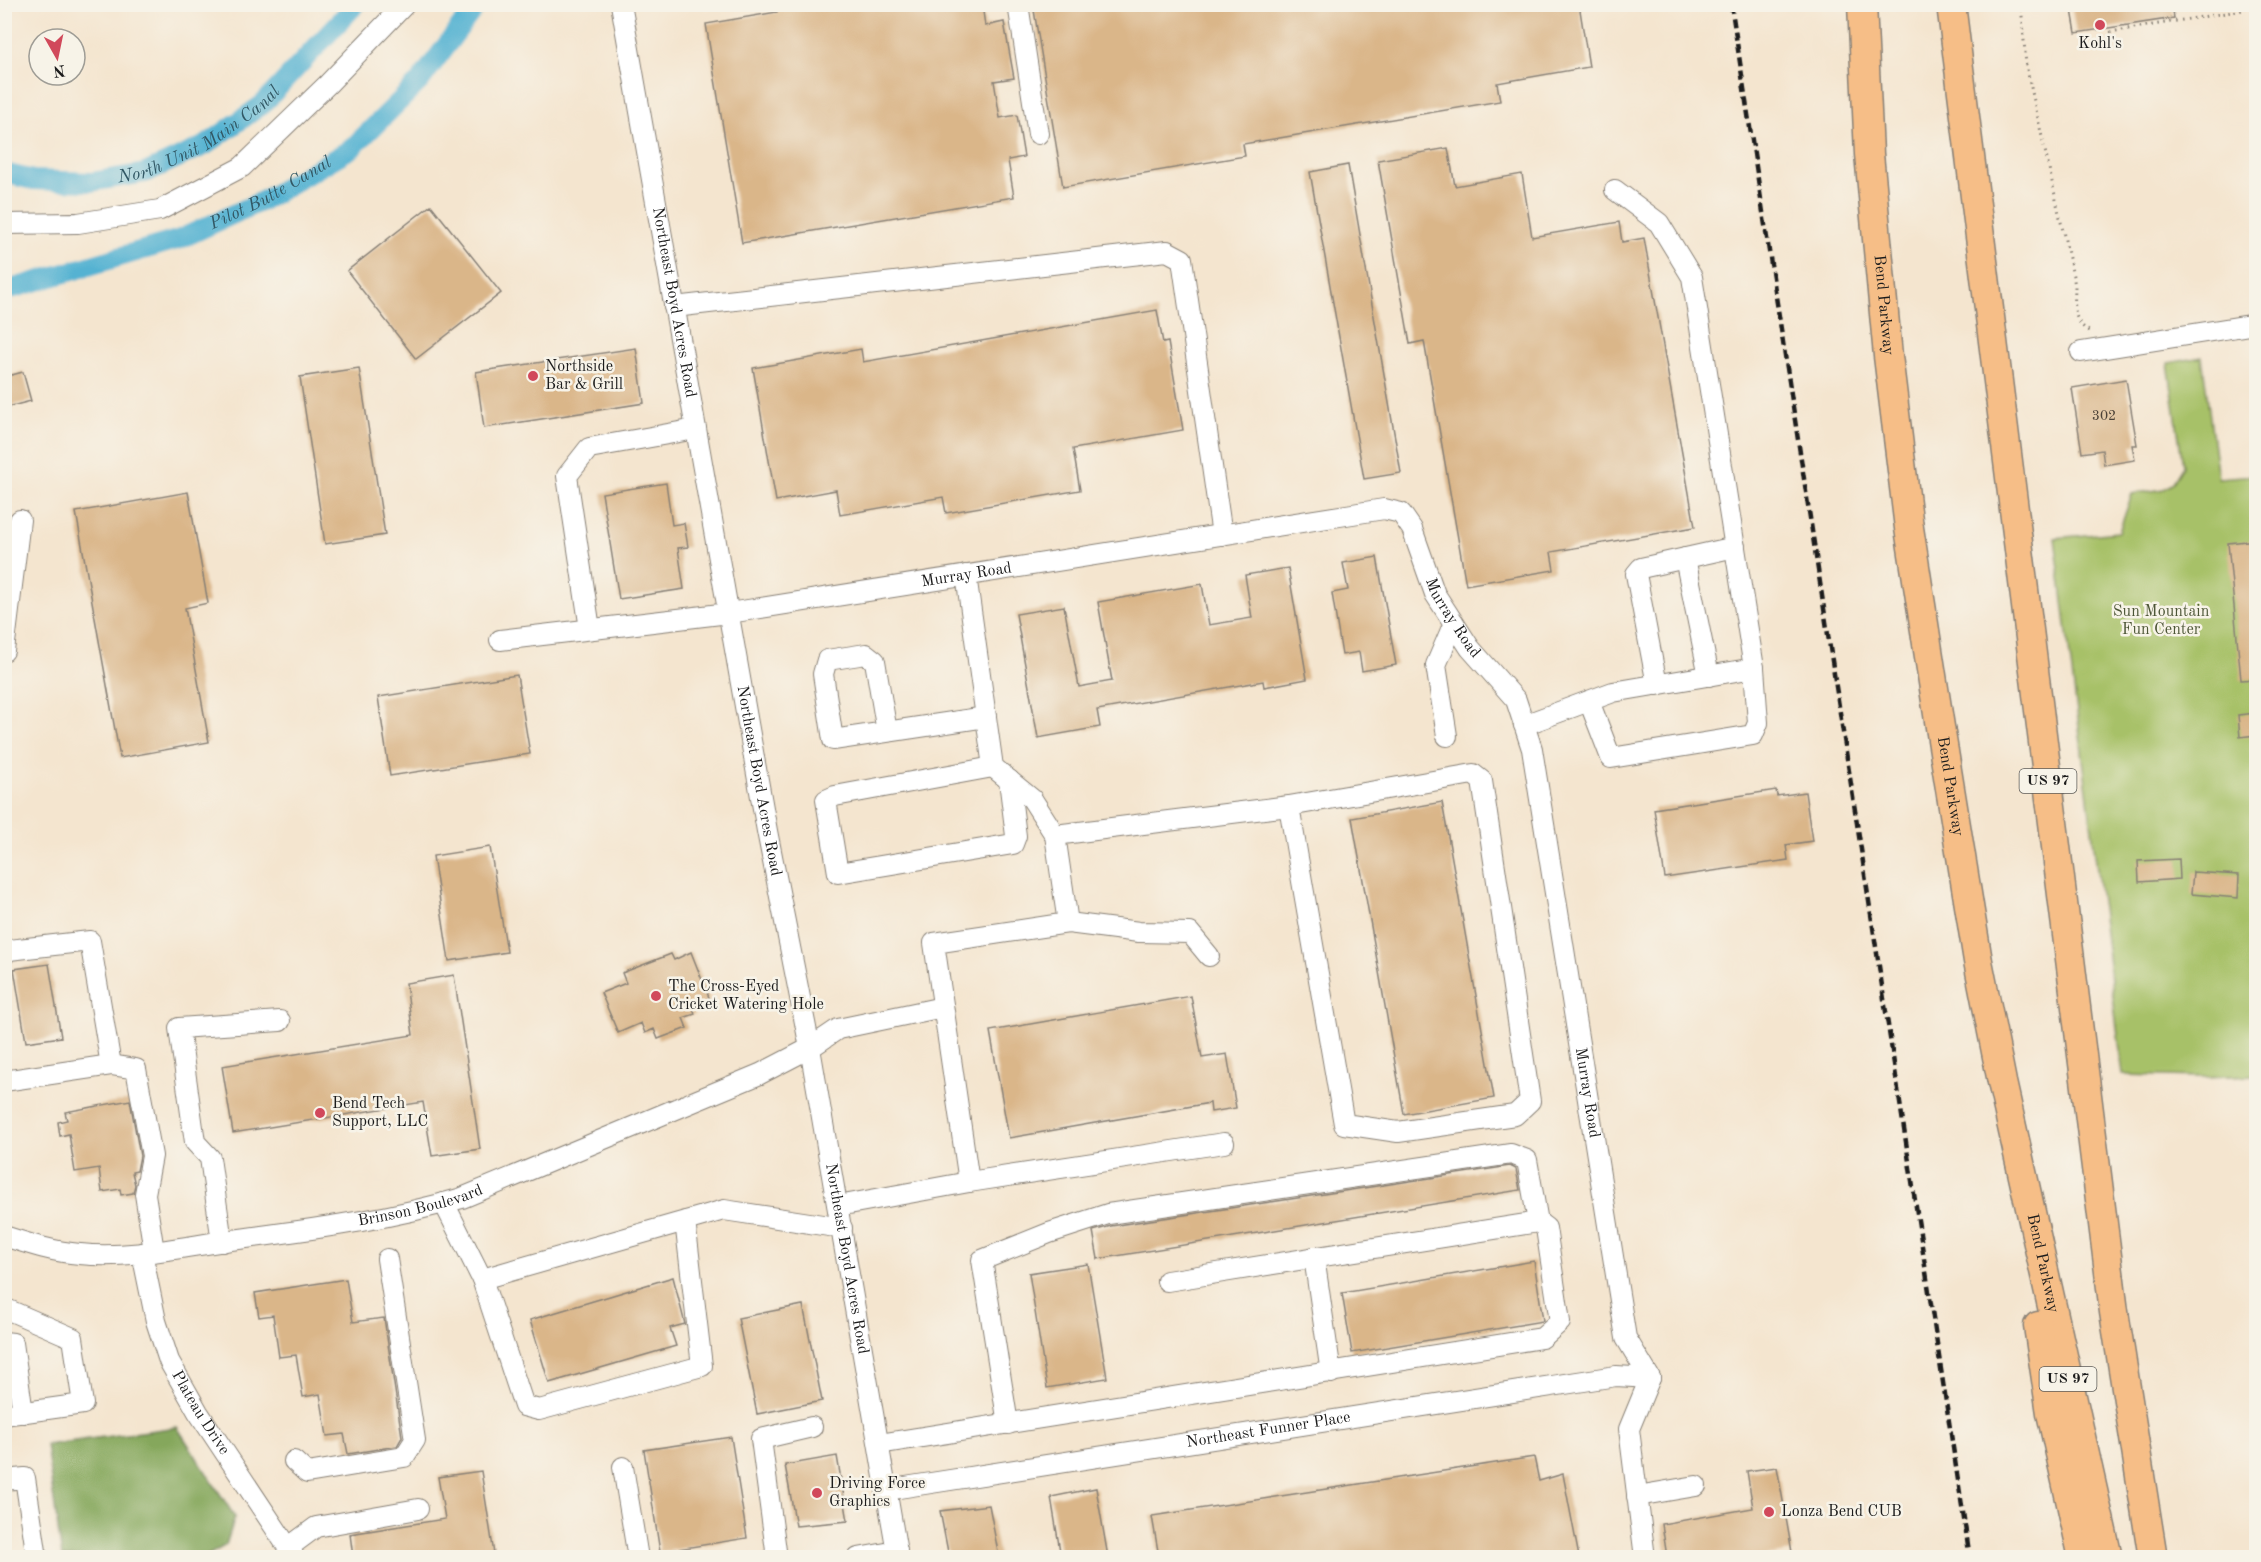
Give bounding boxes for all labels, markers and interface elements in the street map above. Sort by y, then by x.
marker: Kohl's [2093,18,2107,32]
north arrow [27,27,87,87]
place label: Kohl's [2078,36,2122,52]
text: N [51,61,66,79]
water label: North Unit Main Canal [115,82,284,187]
water label: Pilot Butte Canal [206,153,335,233]
street label: Northeast Boyd Acres Road [649,206,698,399]
street label: Bend Parkway [1871,254,1896,357]
place label: Northside Bar & Grill [545,359,623,393]
marker: Northside Bar & Grill [526,369,540,383]
house number: 302 [2092,409,2116,423]
street label: Murray Road [920,560,1013,590]
street label: Murray Road [1422,576,1483,661]
park label: Sun Mountain Fun Center [2113,604,2210,638]
street label: Northeast Boyd Acres Road [733,684,784,878]
street label: Bend Parkway [1934,735,1966,838]
road number: US 97 [2020,769,2076,793]
place label: The Cross-Eyed Cricket Watering Hole [668,979,824,1013]
marker: The Cross-Eyed Cricket Watering Hole [649,989,663,1003]
street label: Murray Road [1572,1046,1602,1139]
place label: Bend Tech Support, LLC [332,1096,428,1130]
marker: Bend Tech Support, LLC [313,1106,327,1120]
street label: Northeast Boyd Acres Road [822,1162,871,1355]
street label: Brinson Boulevard [357,1182,485,1230]
street label: Bend Parkway [2024,1212,2061,1315]
road number: US 97 [2040,1367,2096,1391]
street label: Plateau Drive [168,1368,232,1458]
street label: Northeast Funner Place [1185,1410,1352,1451]
place label: Driving Force Graphics [829,1476,925,1510]
marker: Driving Force Graphics [810,1486,824,1500]
place label: Lonza Bend CUB [1781,1504,1902,1520]
marker: Lonza Bend CUB [1762,1505,1776,1519]

